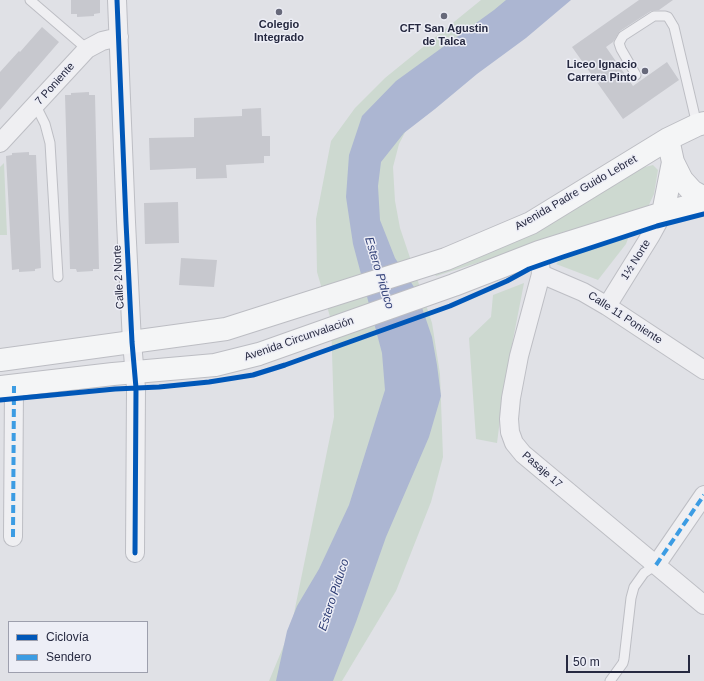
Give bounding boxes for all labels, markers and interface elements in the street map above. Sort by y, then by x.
marker: Colegio Integrado [274,7,284,17]
marker: CFT San Agustin de Talca [439,11,449,21]
place label: Colegio Integrado [254,18,304,44]
place label: CFT San Agustin de Talca [400,22,488,48]
place label: Liceo Ignacio Carrera Pinto [567,58,637,84]
street label: 7 Poniente [32,60,78,108]
marker: Liceo Ignacio Carrera Pinto [640,66,650,76]
street label: Avenida Padre Guido Lebret [513,153,639,233]
water label: Estero Piduco [361,235,397,311]
street label: 1½ Norte [618,237,654,283]
street label: Calle 2 Norte [111,245,127,309]
street label: Calle 11 Poniente [585,289,665,347]
street label: Avenida Circunvalación [243,314,355,364]
street label: Pasaje 17 [519,449,565,491]
water label: Estero Piduco [316,557,352,633]
legend [8,621,148,673]
text: Ciclovía [46,630,89,644]
scale bar [568,647,692,673]
text: Sendero [46,650,91,664]
text: 50 m [573,655,600,669]

